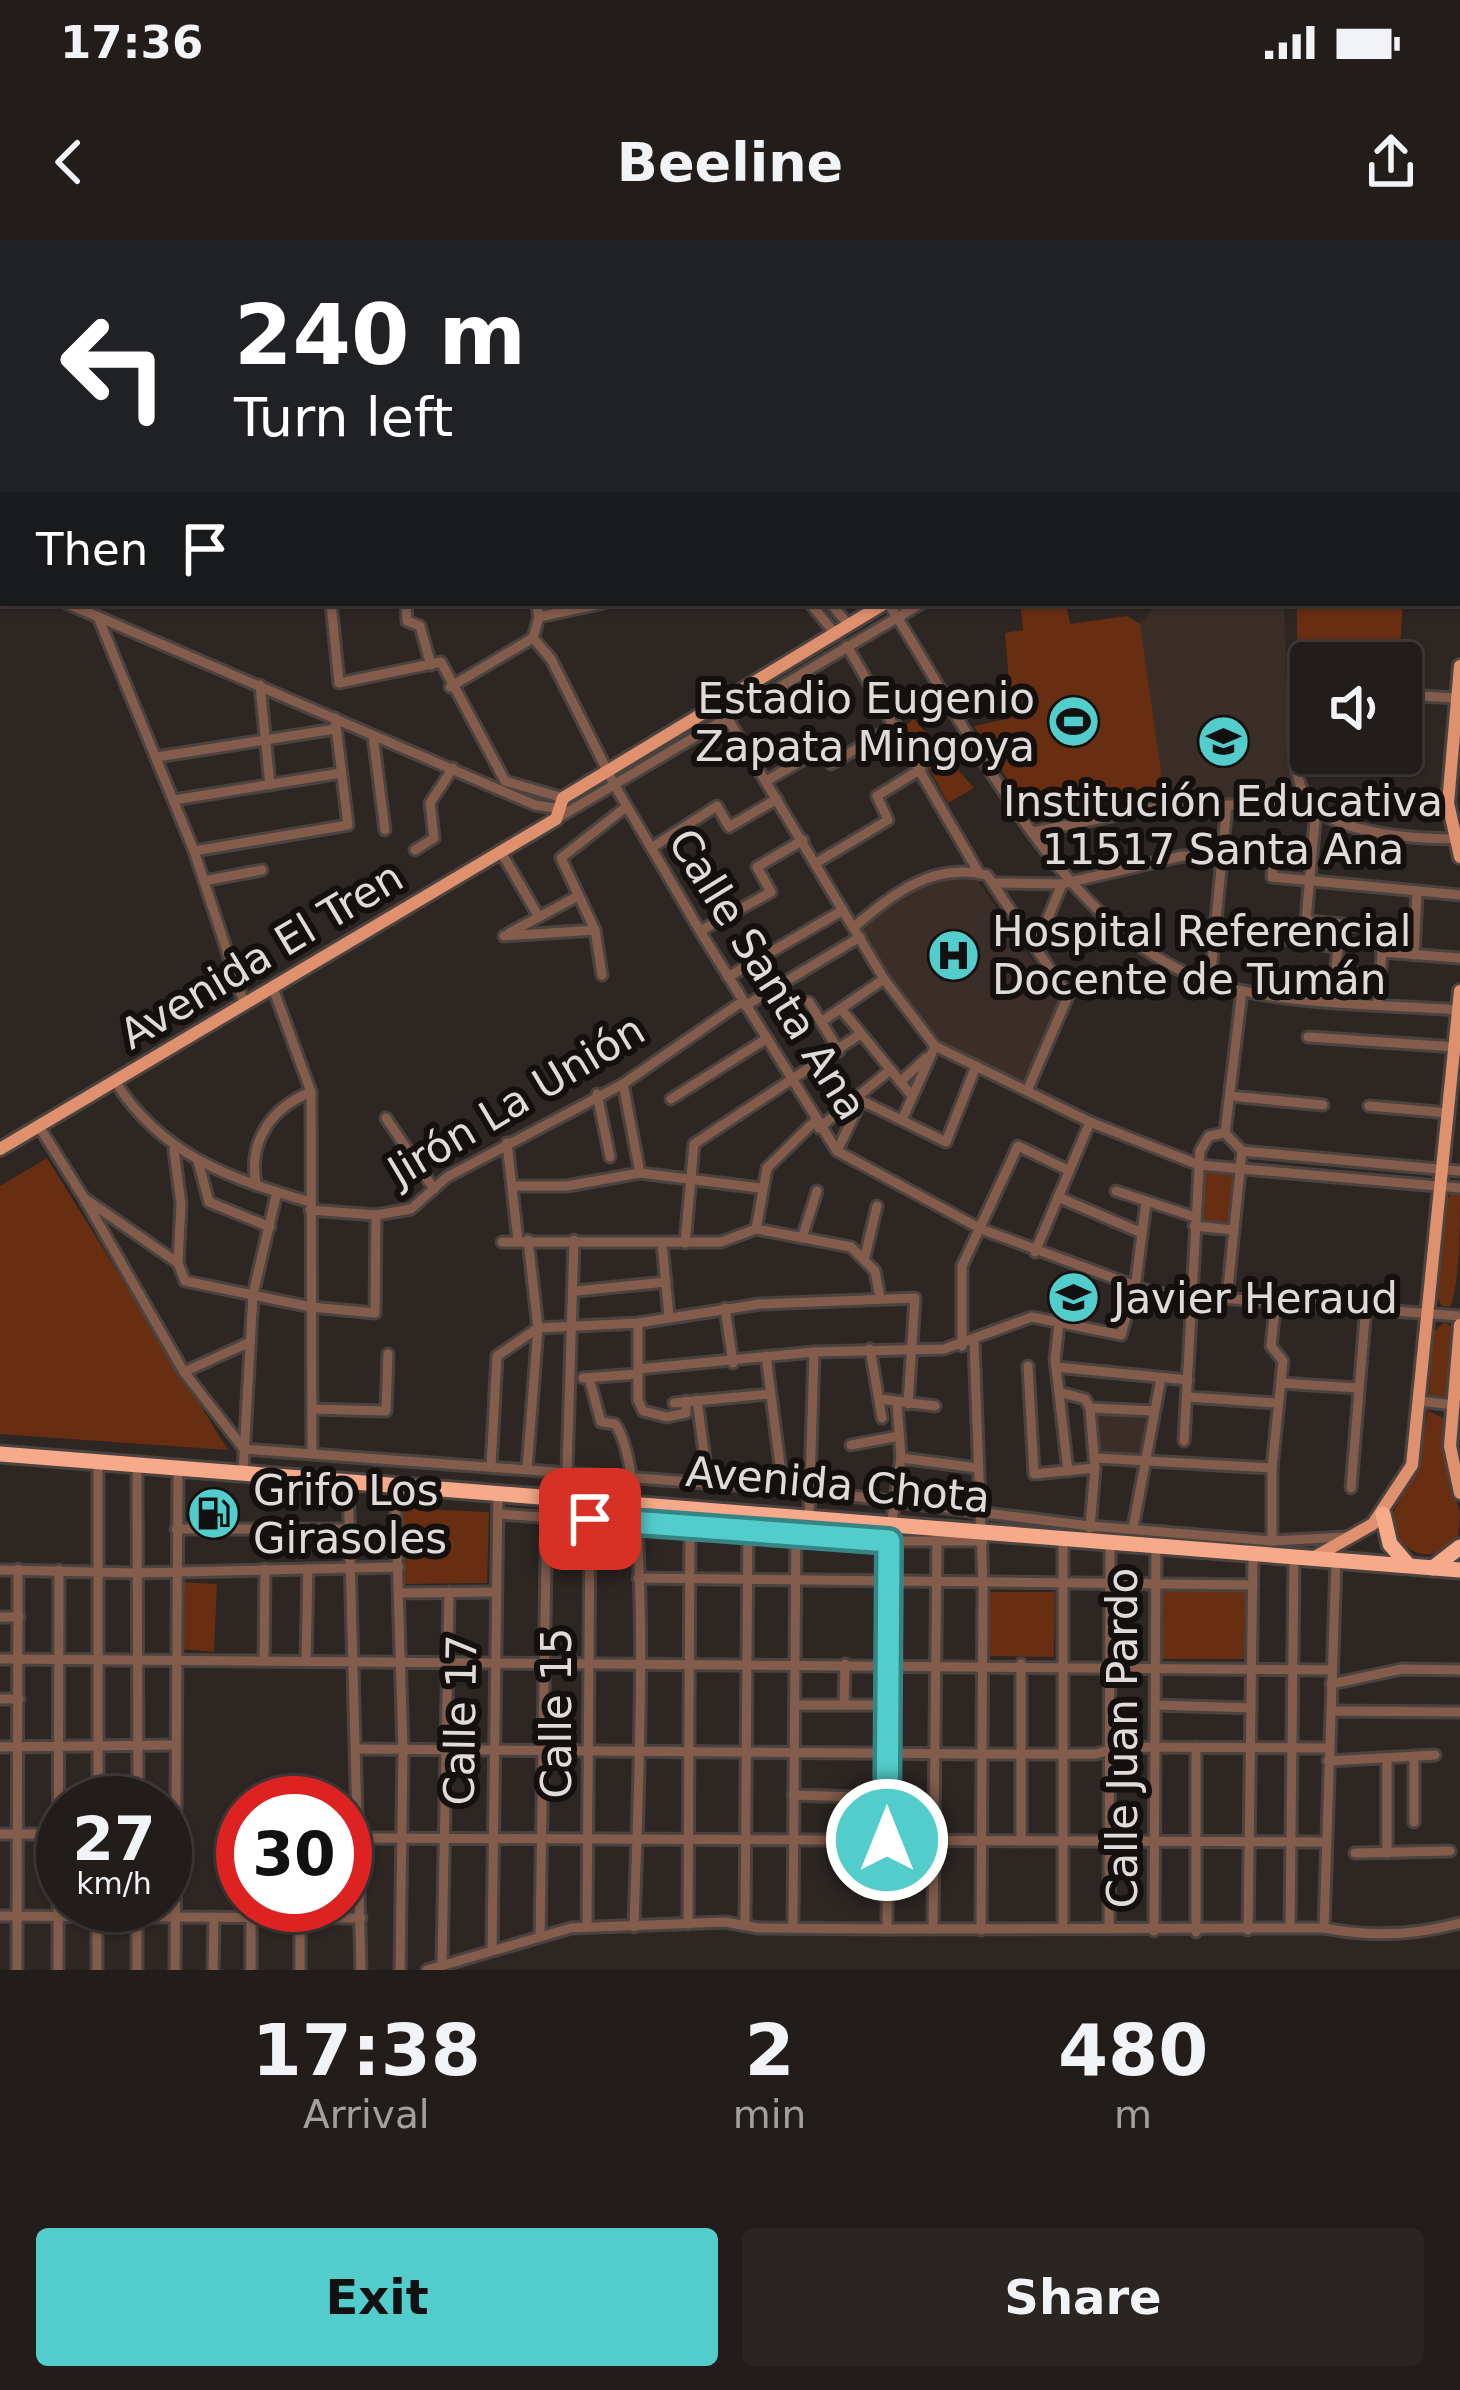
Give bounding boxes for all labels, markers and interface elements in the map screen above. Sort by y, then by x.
text: 17:36 [60,16,203,69]
icon: back [36,129,102,195]
icon: share [1358,129,1424,195]
text: Beeline [617,131,843,194]
text: 240 m [234,286,526,384]
icon: left [36,288,192,444]
text: Turn left [234,386,453,449]
icon: arrive [172,516,238,582]
text: Then [36,523,148,576]
map controls [1290,642,1422,774]
button: sound [1290,642,1422,774]
place label: Estadio Eugenio Zapata Mingoya [695,674,1035,771]
sports icon: Estadio Eugenio Zapata Mingoya [1046,694,1102,750]
school or university icon: Institución Educativa 11517 Santa Ana [1195,714,1251,770]
place label: Institución Educativa 11517 Santa Ana [1003,777,1443,874]
street label: Calle Santa Ana [658,820,877,1129]
street label: Avenida El Tren [111,852,411,1059]
place label: Hospital Referencial Docente de Tumán [992,907,1411,1004]
hospital icon: Hospital Referencial Docente de Tumán [925,927,981,983]
street label: Jirón La Unión [377,1005,653,1198]
school or university icon: Javier Heraud [1046,1270,1102,1326]
place label: Javier Heraud [1110,1274,1398,1323]
street label: Avenida Chota [684,1447,992,1522]
place label: Grifo Los Girasoles [253,1466,447,1563]
pin [539,1468,641,1570]
fuel station icon: Grifo Los Girasoles [186,1486,242,1542]
icon: arrive [557,1486,623,1552]
street label: Calle Juan Pardo [1098,1568,1147,1908]
street label: Calle 15 [532,1627,581,1799]
street label: Calle 17 [435,1634,486,1806]
speed limit sign: 30 [216,1776,372,1932]
position arrow [824,1777,950,1903]
text: 27 [72,1804,156,1874]
text: km/h [76,1866,152,1901]
text: 17:38 [252,2008,481,2092]
text: 2 [744,2008,794,2092]
text: 480 [1058,2008,1208,2092]
text: Arrival [303,2092,430,2137]
text: min [733,2092,806,2137]
text: m [1114,2092,1152,2137]
button: Exit [36,2228,718,2366]
button: Share [742,2228,1424,2366]

